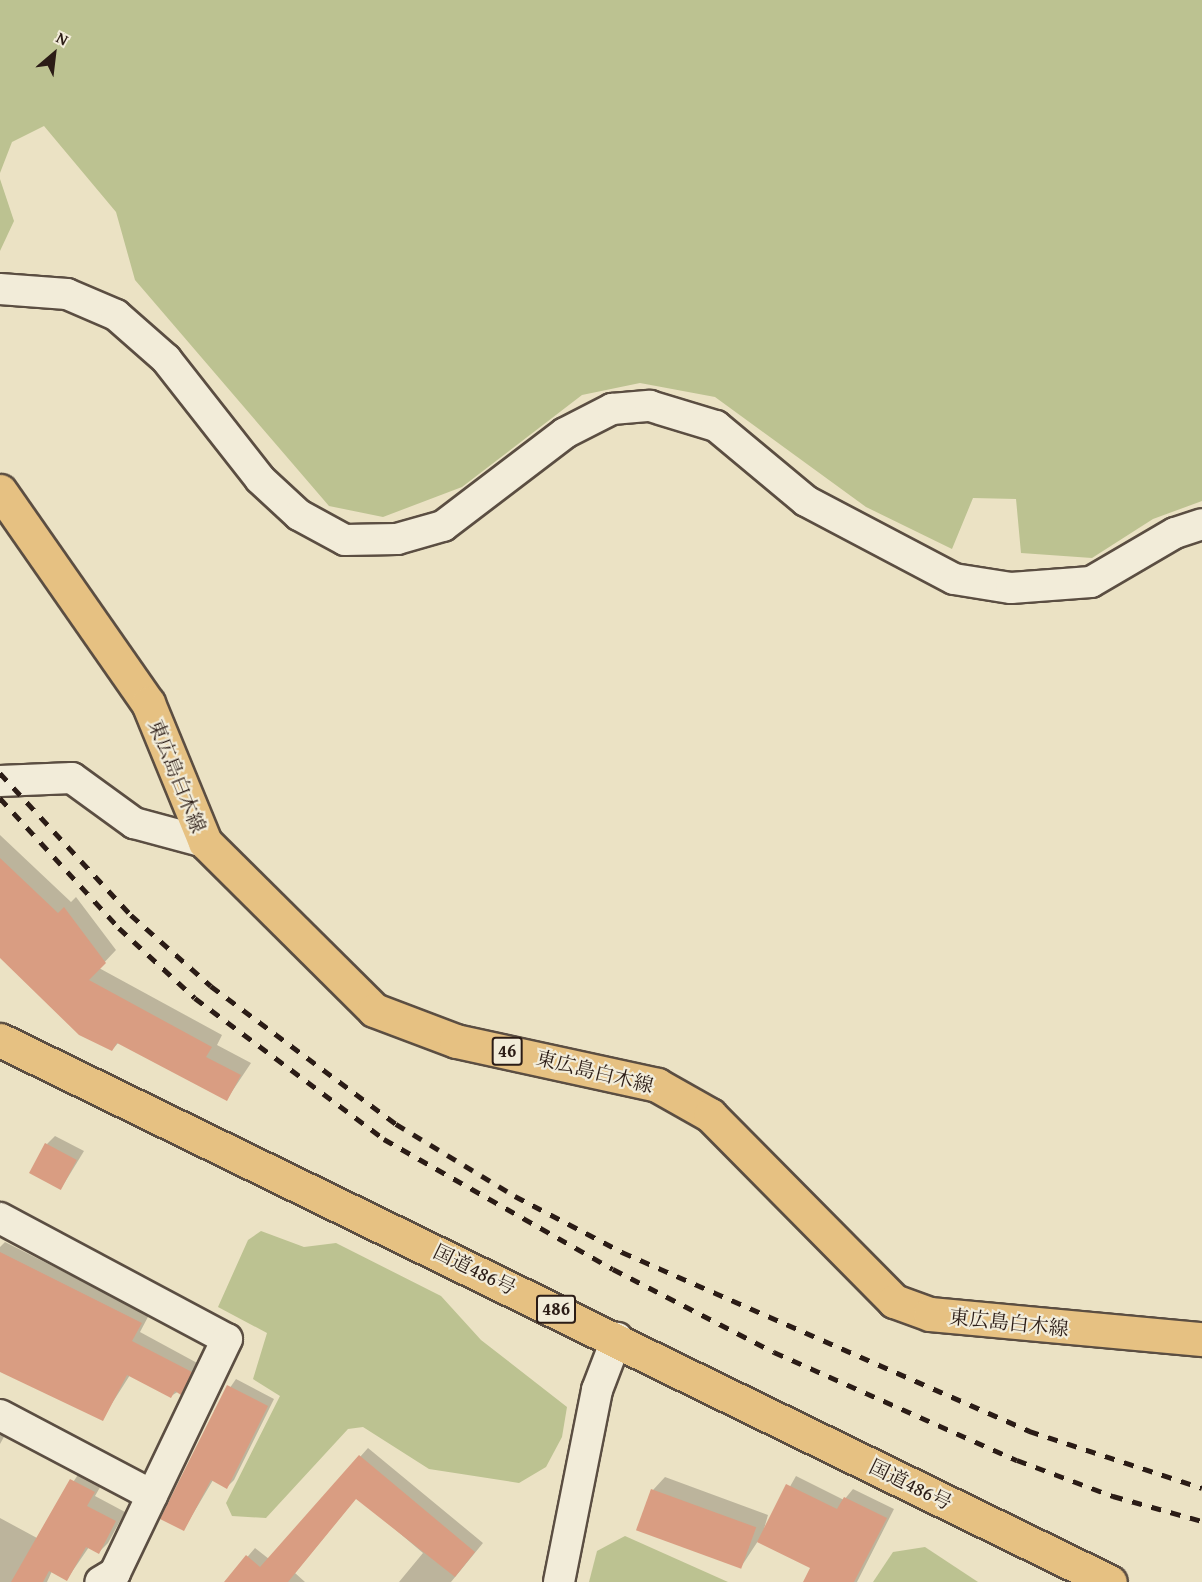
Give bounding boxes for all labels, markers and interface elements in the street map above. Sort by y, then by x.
north arrow [24,24,84,84]
text: N [52,25,73,51]
street label: 東広島白木線 [144,716,212,836]
road number: 46 [490,1036,524,1066]
street label: 東広島白木線 [534,1045,656,1097]
street label: 国道486号 [430,1239,520,1299]
road number: 486 [535,1294,577,1324]
street label: 東広島白木線 [948,1304,1070,1340]
street label: 国道486号 [866,1454,956,1514]

